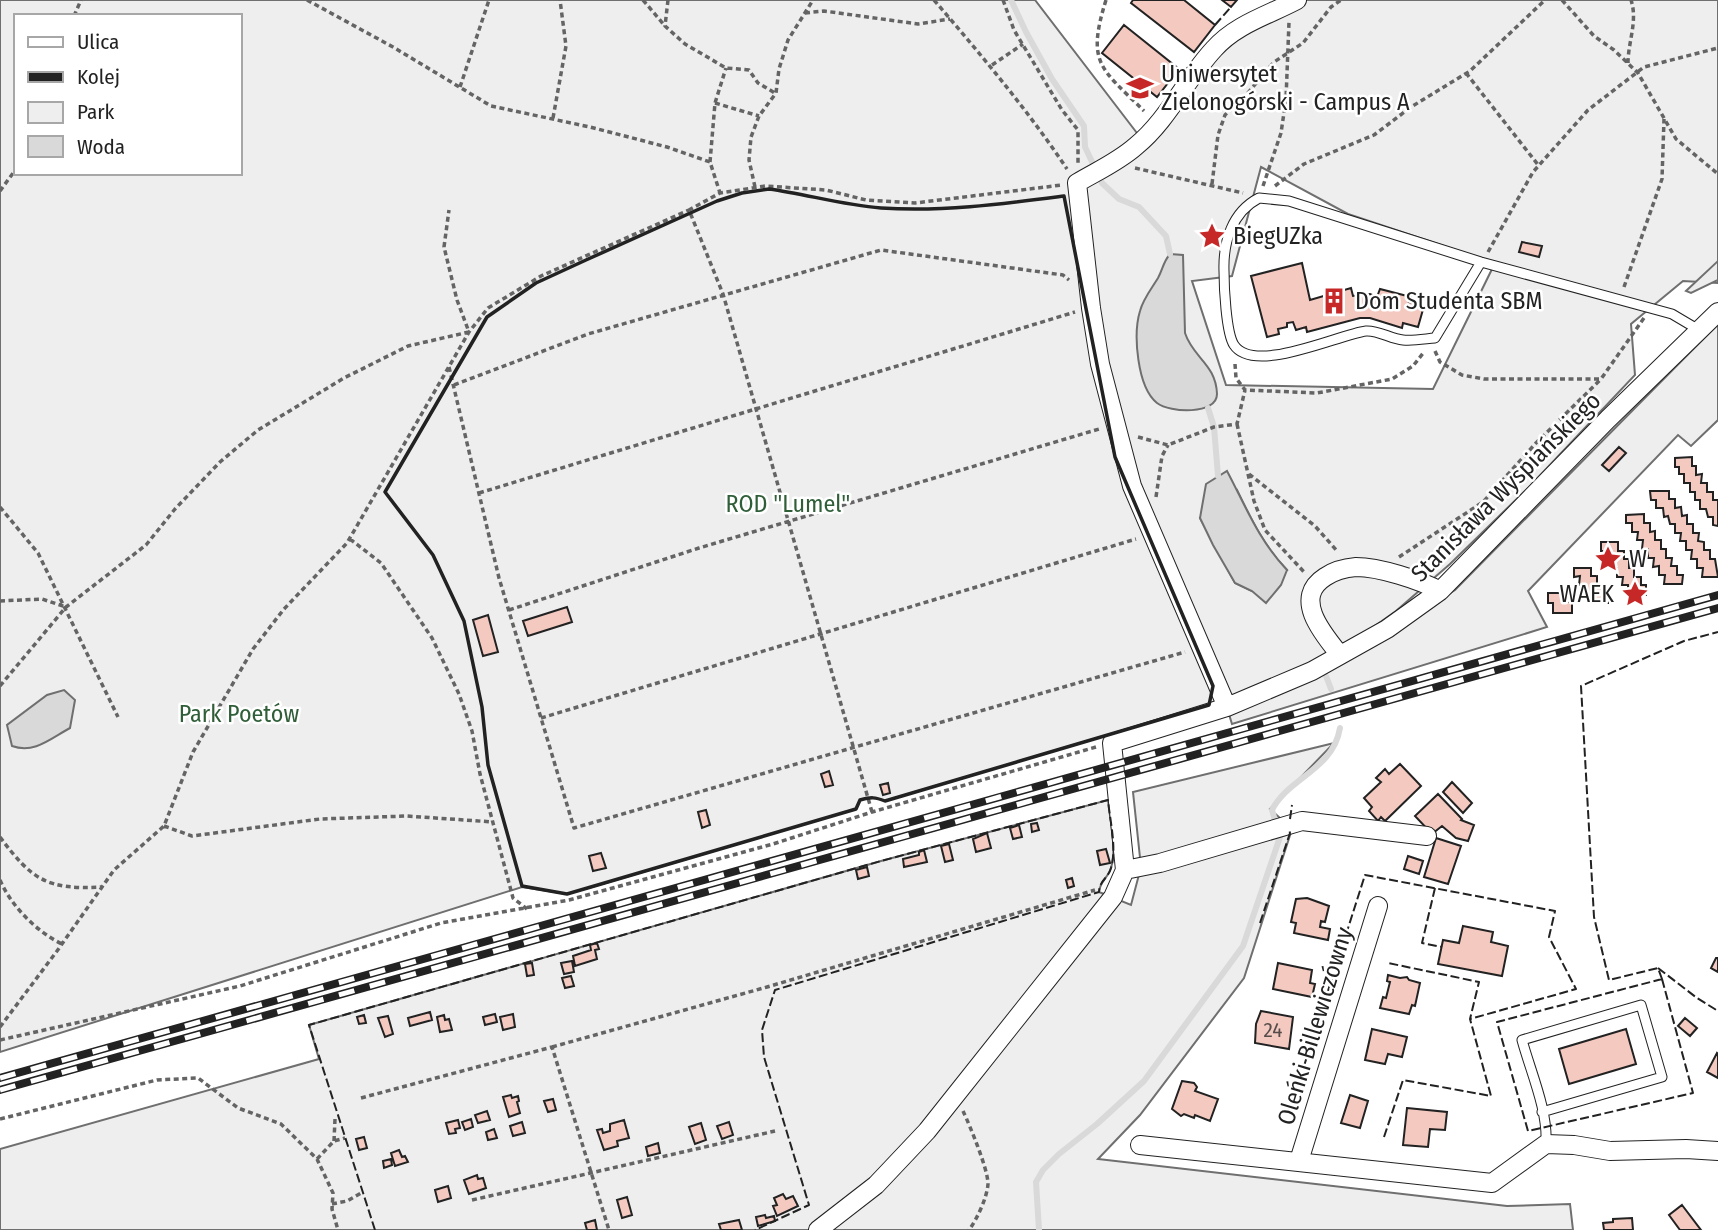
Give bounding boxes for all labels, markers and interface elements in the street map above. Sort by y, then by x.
legend [14,14,242,175]
text: Ulica [77,29,119,55]
place label: Uniwersytet Zielonogórski - Campus A [1161,60,1410,116]
text: Kolej [77,64,120,90]
school or university icon: Uniwersytet Zielonogórski - Campus A [1125,73,1155,103]
text: Park [77,99,115,125]
text: Woda [77,134,125,160]
place icon: BiegUZka [1197,221,1227,251]
place label: BiegUZka [1233,222,1323,250]
building icon: Dom Studenta SBM [1319,286,1349,316]
place label: Dom Studenta SBM [1355,287,1543,315]
street label: Stanisława Wyspiańskiego [1406,387,1606,587]
park label: ROD "Lumel" [726,490,850,518]
place icon: W [1593,544,1623,574]
place label: W [1629,545,1647,573]
place icon: WAEK [1620,579,1650,609]
place label: WAEK [1559,580,1614,608]
park label: Park Poetów [179,700,299,728]
street label: Oleńki Billewiczówny [1272,924,1358,1128]
house number: 24 [1263,1017,1283,1043]

